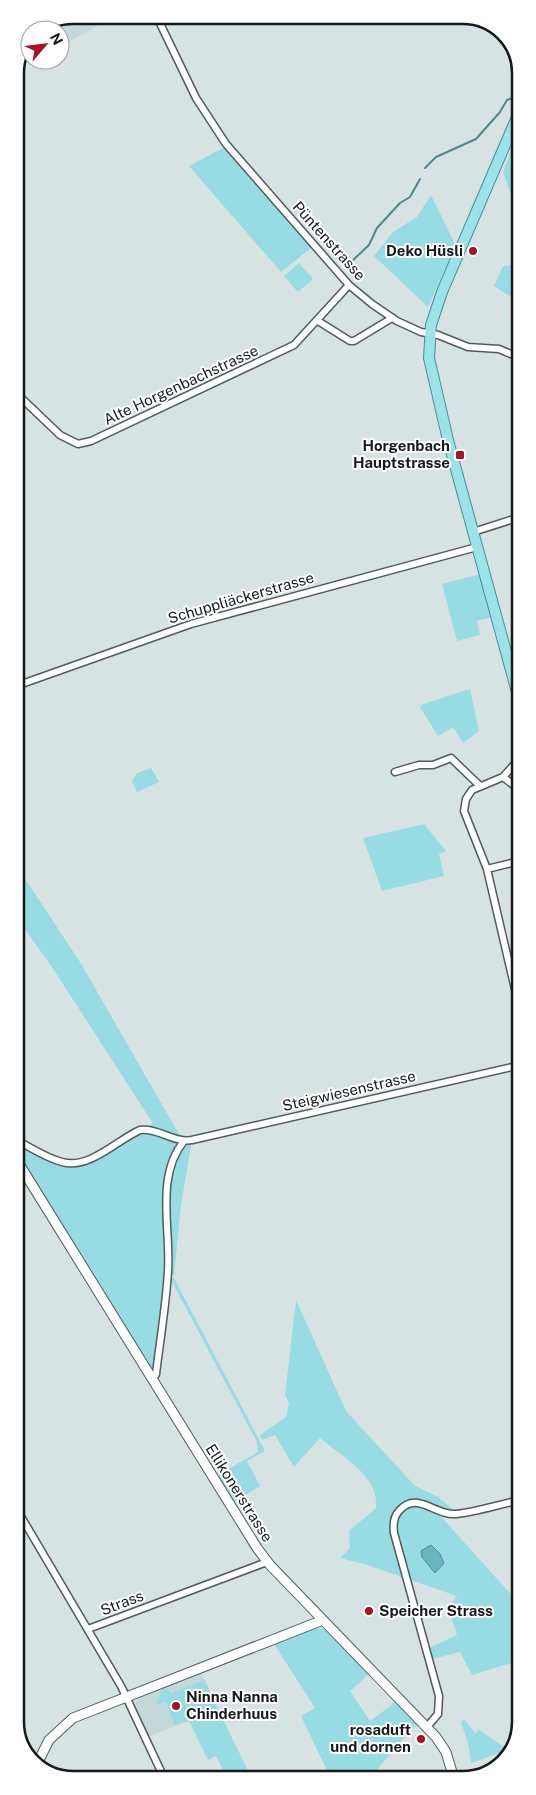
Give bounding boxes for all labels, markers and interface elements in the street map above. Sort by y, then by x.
north arrow [20,20,70,70]
text: N [47,30,66,47]
street label: Püntenstrasse [290,198,369,284]
place label: Deko Hüsli [386,242,463,259]
marker: Deko Hüsli [467,245,479,257]
street label: Alte Horgenbachstrasse [101,341,261,428]
place label: Horgenbach Hauptstrasse [353,437,450,471]
marker: Horgenbach Hauptstrasse [454,449,466,461]
street label: Schuppliäckerstrasse [166,569,316,627]
street label: Steigwiesenstrasse [281,1067,417,1114]
street label: Ellikonerstrasse [203,1441,276,1545]
street label: Strass [98,1587,146,1618]
place label: Speicher Strass [379,1602,493,1619]
marker: Speicher Strass [363,1605,375,1617]
place label: Ninna Nanna Chinderhuus [186,1688,278,1722]
marker: Ninna Nanna Chinderhuus [170,1700,182,1712]
place label: rosaduft und dornen [330,1721,411,1755]
marker: rosaduft und dornen [415,1733,427,1745]

